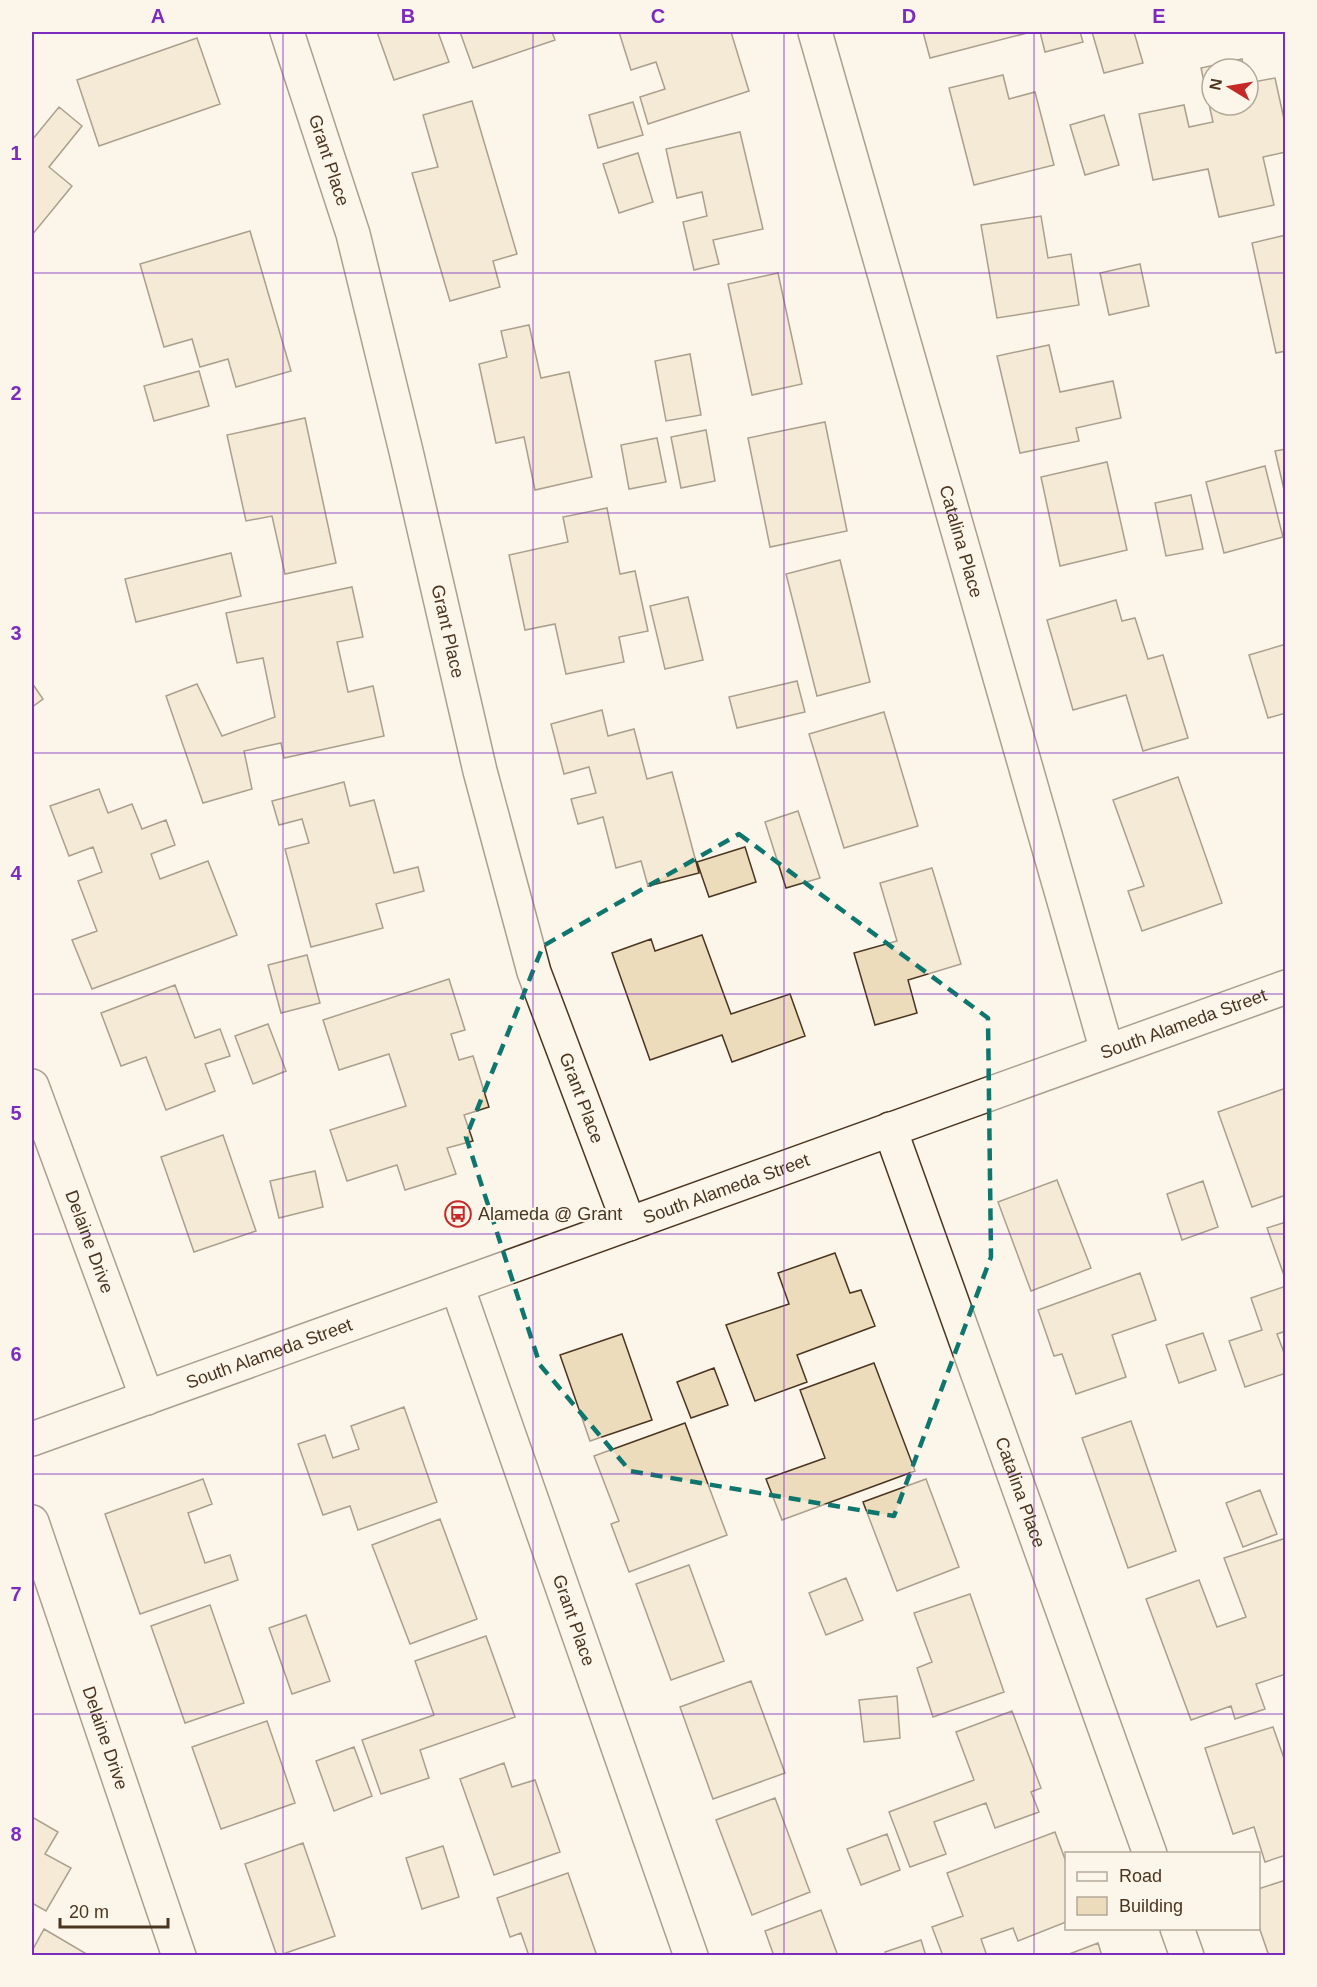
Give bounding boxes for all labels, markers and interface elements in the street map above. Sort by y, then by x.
text: A [151,5,165,27]
text: B [401,5,415,27]
text: C [651,5,665,27]
text: D [902,5,916,27]
text: E [1152,5,1166,27]
north arrow [1200,57,1260,117]
text: N [1206,77,1225,92]
street label: Grant Place [305,112,353,209]
text: 1 [10,142,22,164]
text: 2 [10,382,22,404]
street label: Catalina Place [935,483,987,600]
street label: Grant Place [427,583,468,680]
text: 3 [10,622,22,644]
text: 4 [10,862,22,884]
street label: South Alameda Street [1098,985,1269,1063]
street label: Grant Place [555,1050,608,1146]
text: 5 [10,1102,22,1124]
street label: South Alameda Street [640,1150,812,1228]
street label: Delaine Drive [61,1188,117,1296]
bus stop icon: Alameda @ Grant [443,1199,473,1229]
place label: Alameda @ Grant [478,1204,622,1224]
street label: South Alameda Street [183,1314,355,1393]
text: 6 [10,1343,22,1365]
street label: Catalina Place [991,1434,1049,1550]
street label: Grant Place [549,1572,599,1668]
text: 7 [10,1583,22,1605]
street label: Delaine Drive [78,1684,132,1792]
text: 8 [10,1823,22,1845]
legend [1065,1852,1260,1930]
text: Road [1119,1866,1162,1886]
scale bar [60,1891,168,1929]
text: Building [1119,1896,1183,1916]
text: 20 m [69,1902,109,1922]

